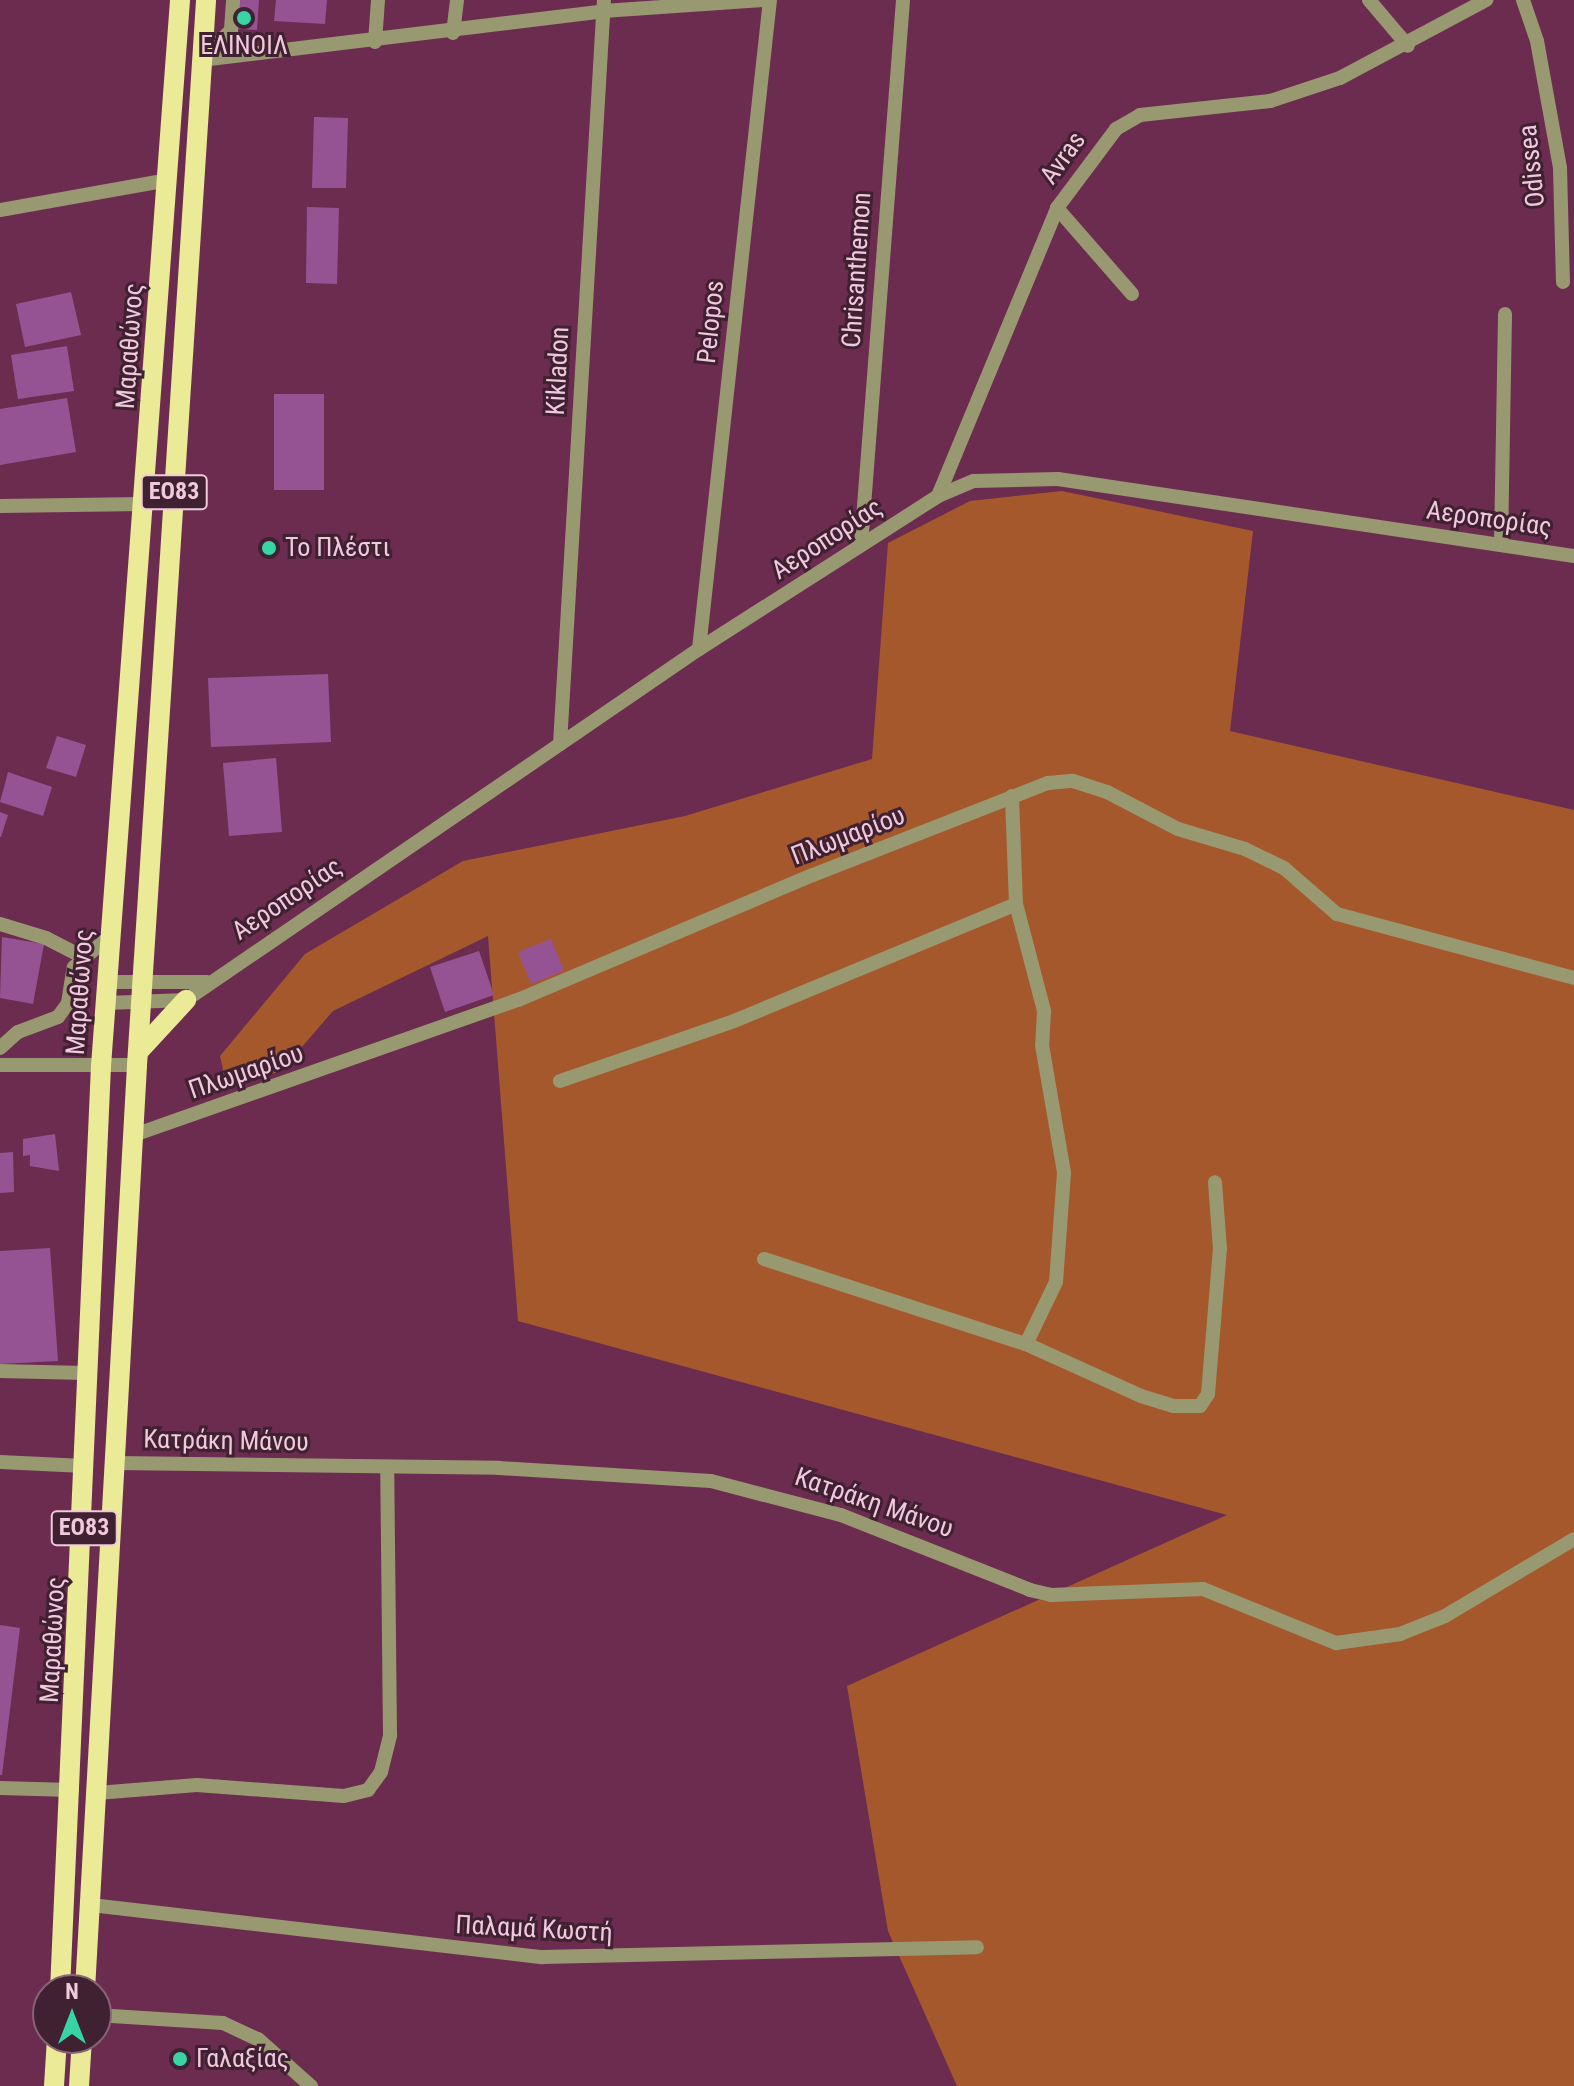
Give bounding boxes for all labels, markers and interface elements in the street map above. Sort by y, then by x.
marker: ΕΛΙΝΟΙΛ [235,9,253,27]
place label: ΕΛΙΝΟΙΛ [200,30,288,62]
street label: Odissea [1512,123,1552,209]
street label: Avras [1034,126,1092,190]
street label: Chrisanthemon [836,191,878,349]
street label: Pelopos [691,279,731,365]
street label: Μαραθώνος [110,282,150,410]
street label: Kikladon [540,326,576,416]
road number: ΕΟ83 [140,472,208,512]
street label: Αεροπορίας [766,492,888,586]
street label: Αεροπορίας [1425,495,1553,543]
place label: Το Πλέστι [285,532,390,564]
marker: Το Πλέστι [260,539,278,557]
street label: Πλωμαρίου [787,800,909,872]
street label: Αεροπορίας [226,851,348,947]
street label: Μαραθώνος [60,928,100,1056]
street label: Πλωμαρίου [184,1038,308,1106]
street label: Κατράκη Μάνου [143,1424,309,1458]
street label: Κατράκη Μάνου [791,1461,957,1545]
road number: ΕΟ83 [50,1508,118,1548]
street label: Μαραθώνος [34,1576,72,1704]
street label: Παλαμά Κωστή [455,1909,613,1949]
north arrow [32,1974,112,2054]
text: N [65,1979,79,2004]
place label: Γαλαξίας [196,2043,289,2075]
marker: Γαλαξίας [171,2050,189,2068]

